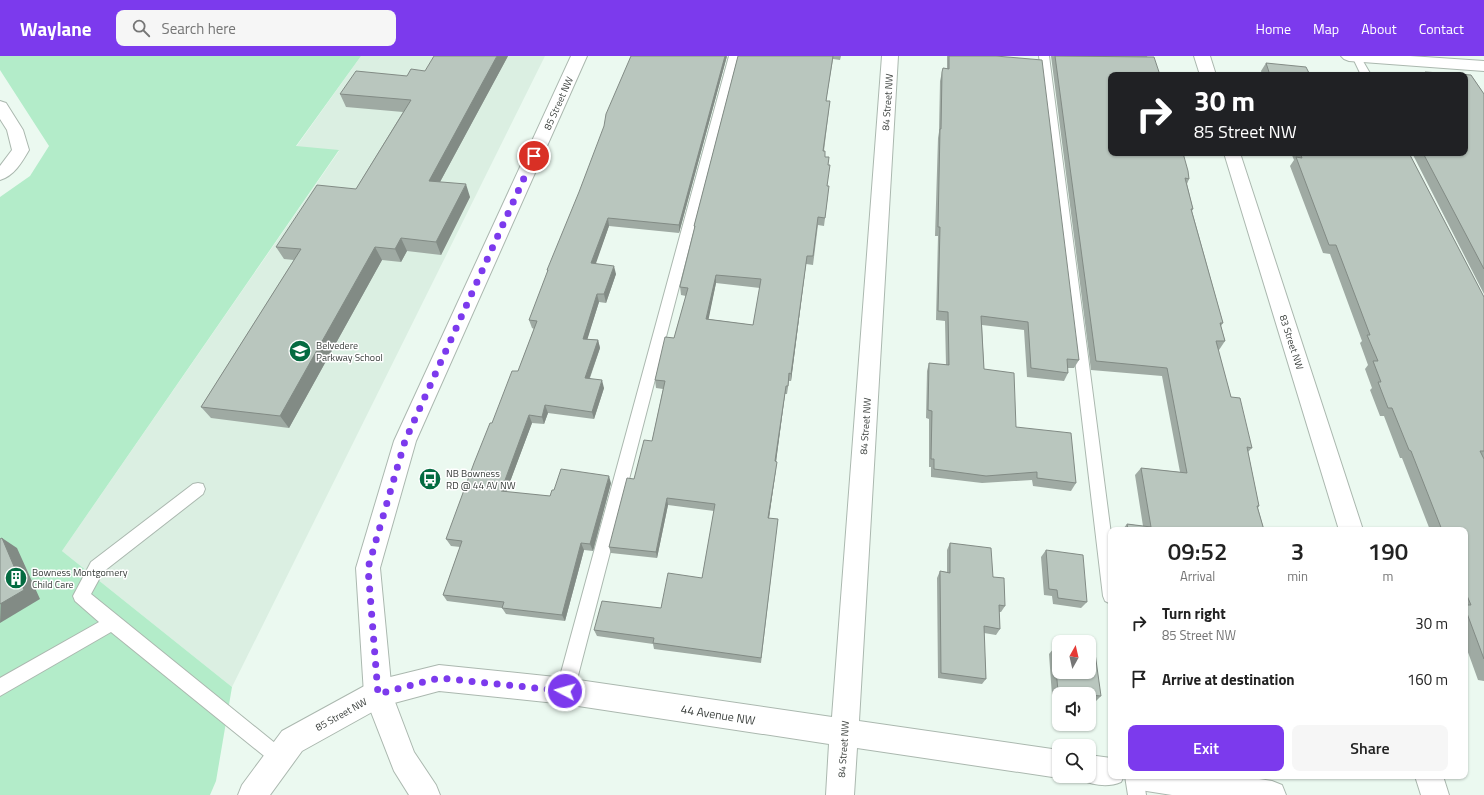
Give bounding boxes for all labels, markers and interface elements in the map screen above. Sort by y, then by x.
search box [116,10,396,46]
text: Waylane [20,14,92,43]
icon: search [130,17,152,39]
text: Search here [162,17,236,40]
text: Home [1256,18,1291,39]
text: Map [1313,18,1339,39]
text: About [1361,18,1397,39]
text: Contact [1419,18,1464,39]
street label: 84 Street NW [878,73,897,131]
street label: 85 Street NW [540,74,577,132]
text: 30 m [1194,79,1255,122]
icon: right [1128,88,1180,140]
text: 85 Street NW [1194,118,1297,145]
pin [517,139,551,173]
icon: arrive [523,145,545,167]
street label: 83 Street NW [1276,313,1308,372]
school or university icon: Belvedere Parkway School [287,338,313,364]
place label: Belvedere Parkway School [316,338,383,365]
street label: 84 Street NW [856,397,875,455]
bus stop icon: NB Bowness RD @ 44 AV NW [417,466,443,492]
place label: NB Bowness RD @ 44 AV NW [446,466,516,493]
text: 09:52 [1168,533,1227,569]
text: 3 [1291,533,1304,569]
text: 190 [1368,533,1408,569]
building icon: Bowness Montgomery Child Care [3,565,29,591]
place label: Bowness Montgomery Child Care [32,565,128,592]
text: Arrival [1180,566,1215,586]
text: min [1287,566,1308,586]
text: m [1383,566,1393,586]
text: Turn right [1162,602,1226,625]
icon: right [1128,612,1150,634]
text: 30 m [1415,612,1448,635]
text: 85 Street NW [1162,625,1236,645]
north arrow [1052,635,1096,679]
map controls [1052,635,1096,783]
icon: arrive [1128,668,1150,690]
text: Arrive at destination [1162,668,1295,691]
text: 160 m [1407,668,1448,691]
position arrow [544,670,586,712]
button: sound [1052,687,1096,731]
street label: 85 Street NW [313,694,370,735]
street label: 44 Avenue NW [680,699,757,730]
street label: 84 Street NW [834,720,853,778]
button: Exit [1128,725,1284,771]
button: Share [1292,725,1448,771]
button: search [1052,739,1096,783]

